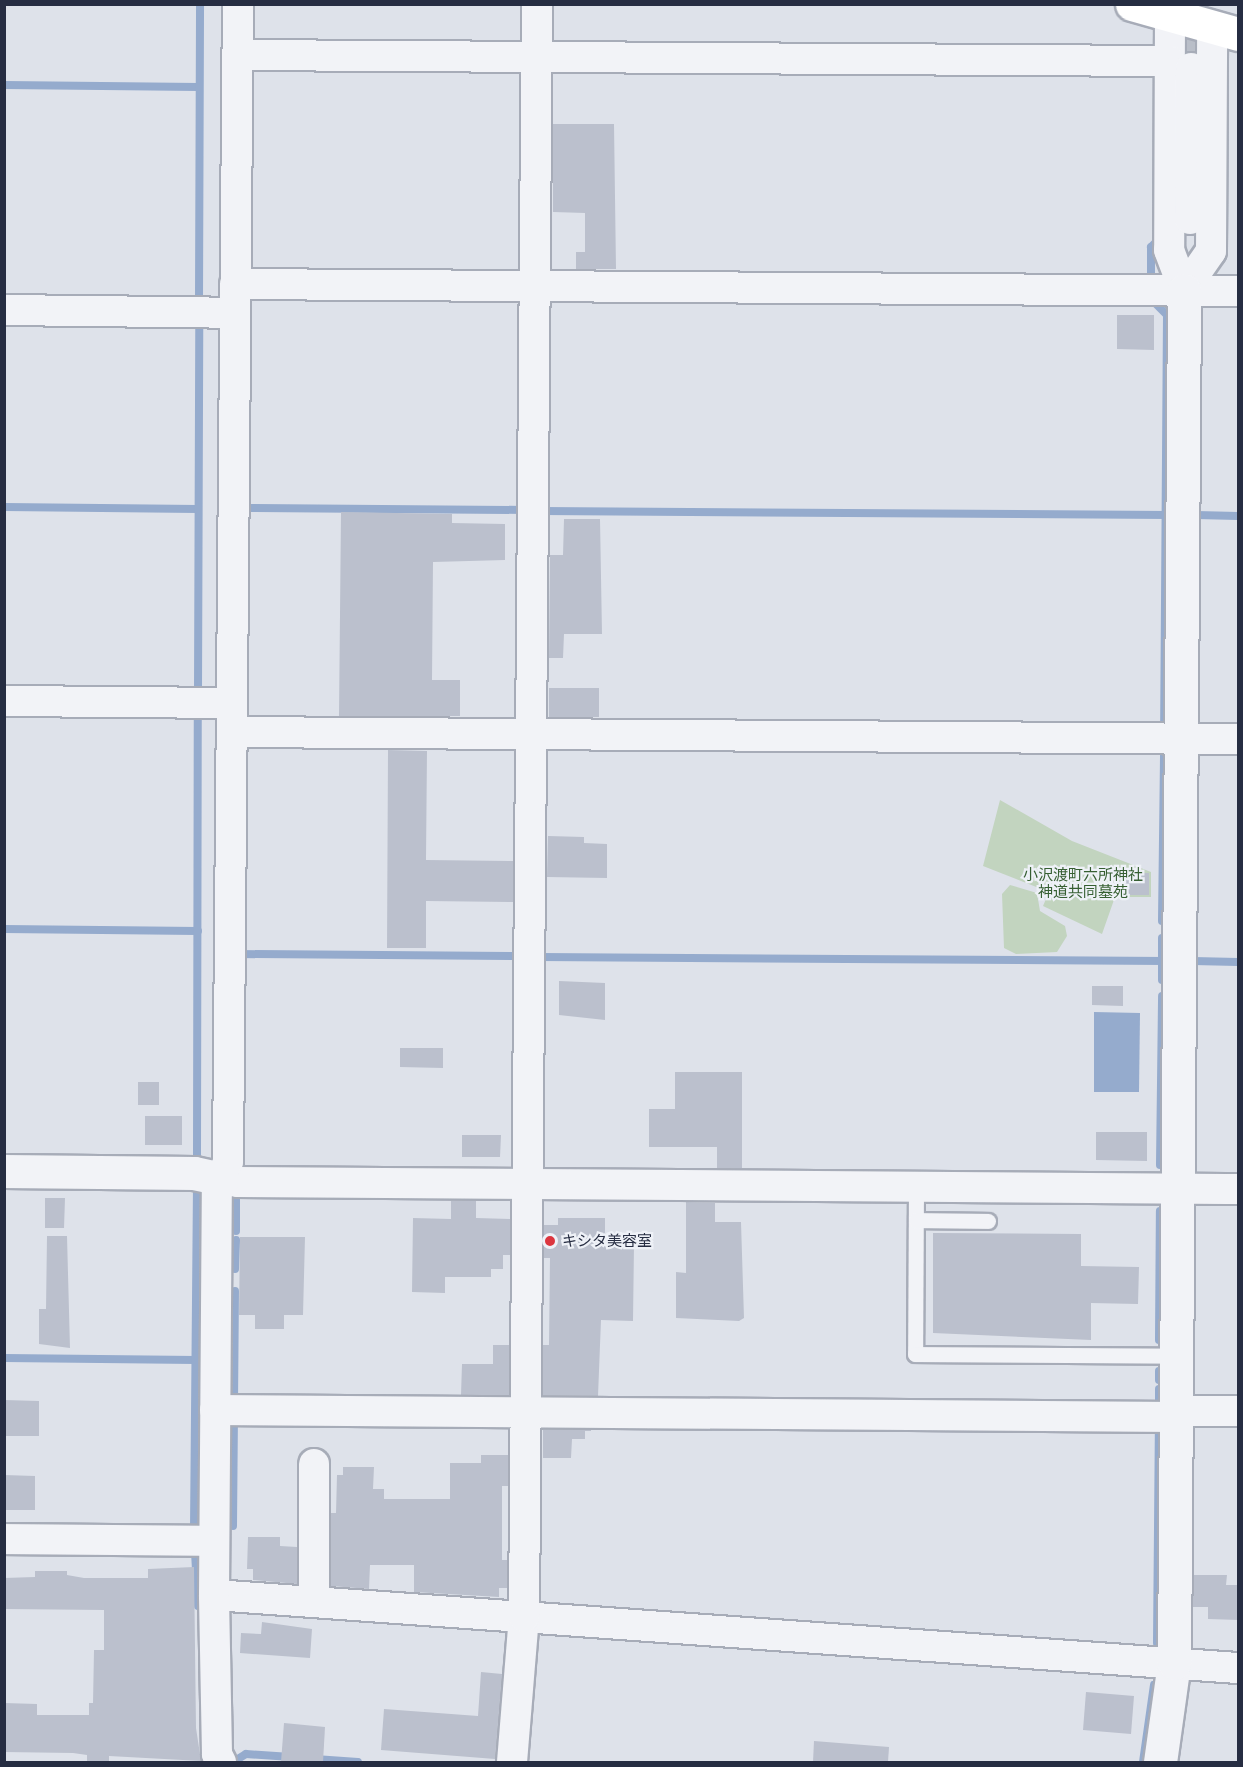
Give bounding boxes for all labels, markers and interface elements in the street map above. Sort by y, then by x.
park label: 小沢渡町六所神社 神道共同墓苑 [1023,865,1143,900]
place label: キシタ美容室 [562,1232,652,1250]
marker: キシタ美容室 [543,1234,557,1248]

